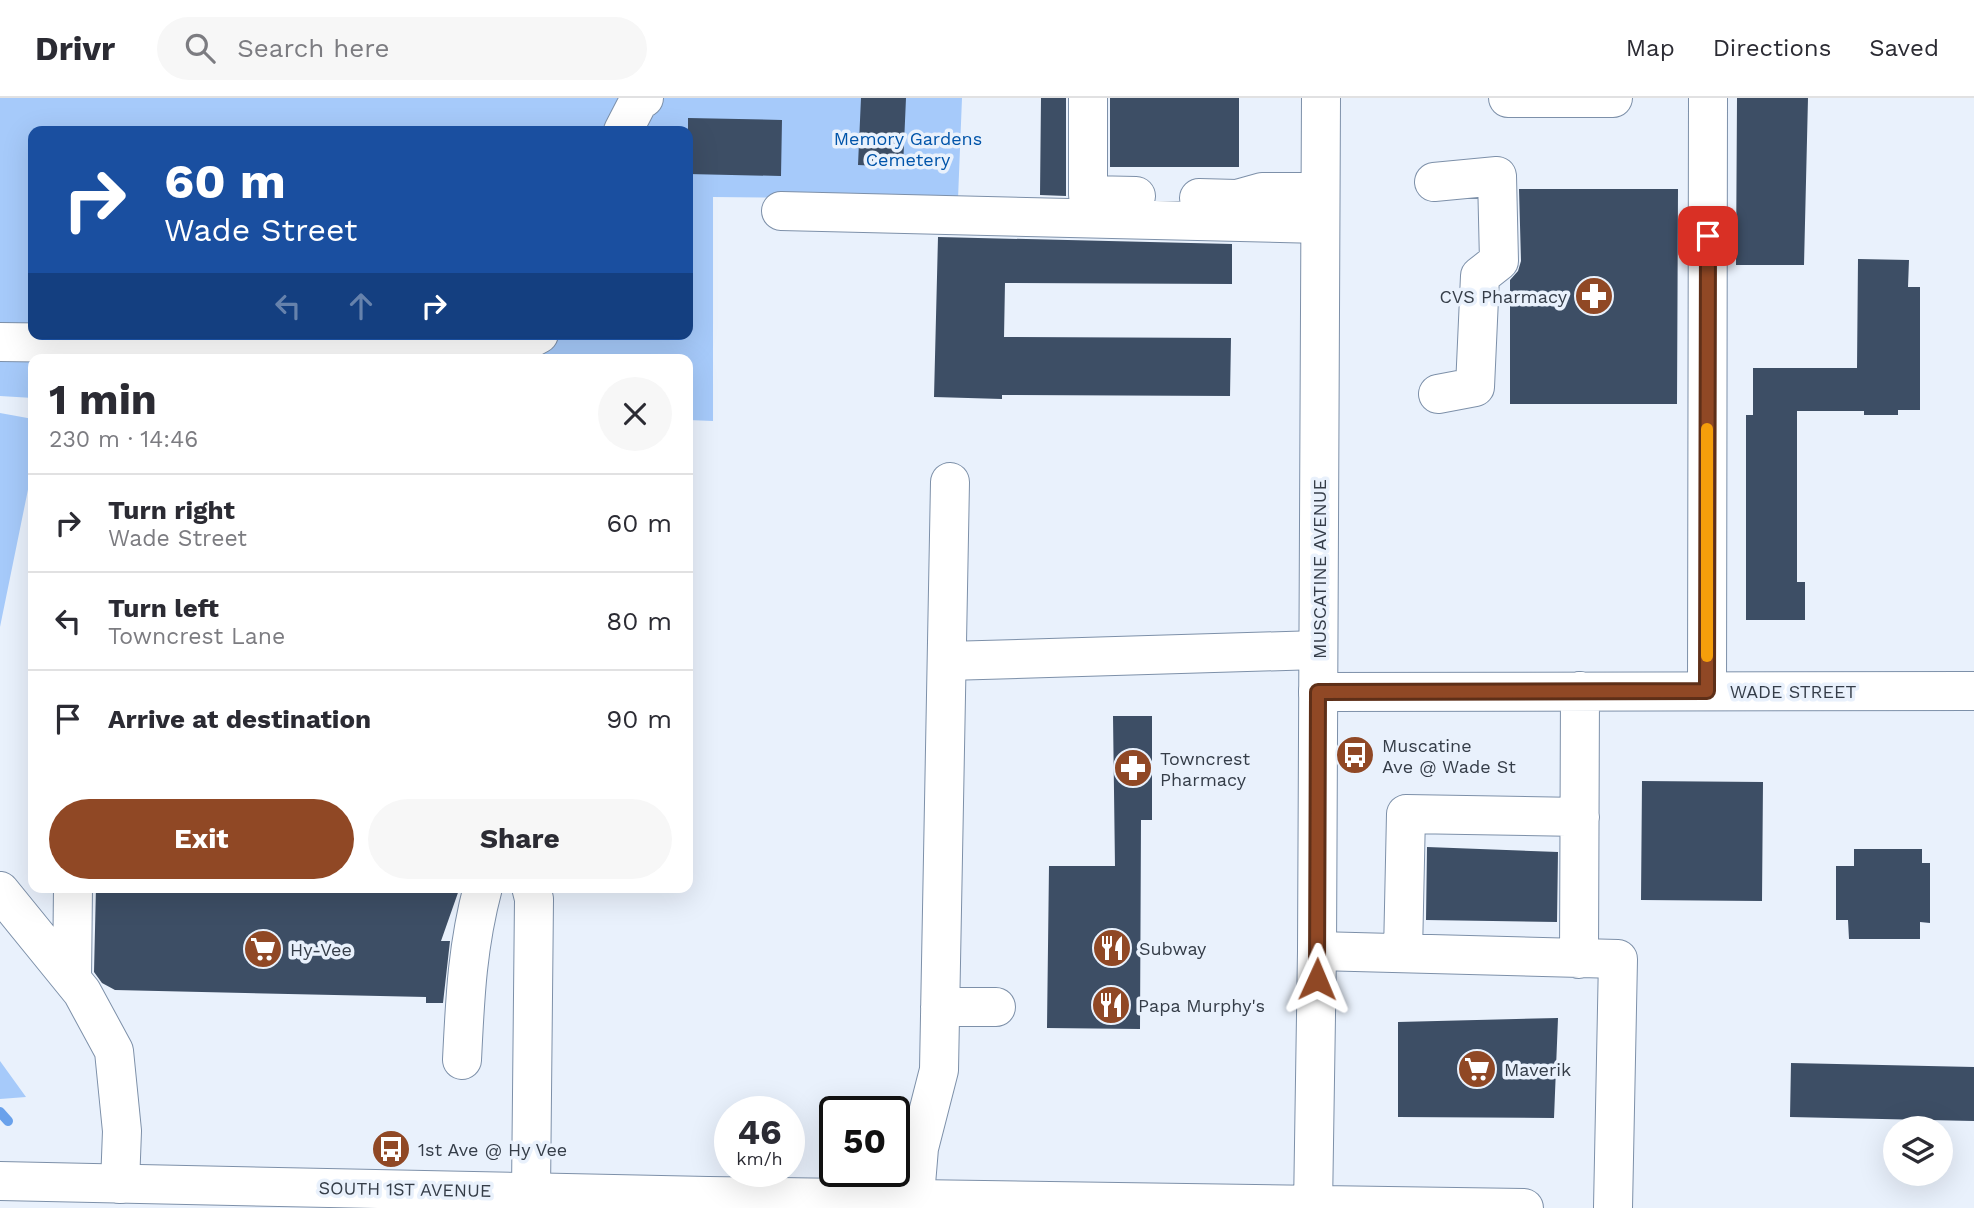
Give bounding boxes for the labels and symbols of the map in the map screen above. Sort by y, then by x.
park label: Memory Gardens Cemetery [834,128,982,170]
pin [1678,206,1738,266]
pharmacy icon: CVS Pharmacy [1573,275,1615,317]
place label: CVS Pharmacy [1440,286,1568,307]
street label: MUSCATINE AVENUE [1309,479,1330,659]
street label: WADE STREET [1730,681,1856,702]
bus stop icon: Muscatine Ave @ Wade St [1334,734,1376,776]
place label: Muscatine Ave @ Wade St [1382,735,1516,777]
pharmacy icon: Towncrest Pharmacy [1112,747,1154,789]
place label: Towncrest Pharmacy [1160,748,1251,790]
restaurant icon: Subway [1091,927,1133,969]
supermarket icon: Hy-Vee [242,928,284,970]
place label: Subway [1139,938,1207,959]
place label: Hy-Vee [290,939,352,960]
position arrow [1280,942,1354,1016]
restaurant icon: Papa Murphy's [1090,984,1132,1026]
place label: Papa Murphy's [1138,995,1265,1016]
supermarket icon: Maverik [1456,1048,1498,1090]
place label: Maverik [1504,1059,1571,1080]
speed limit sign: 50 [819,1096,910,1187]
bus stop icon: 1st Ave @ Hy Vee [370,1128,412,1170]
place label: 1st Ave @ Hy Vee [418,1139,567,1160]
street label: SOUTH 1ST AVENUE [318,1177,492,1201]

